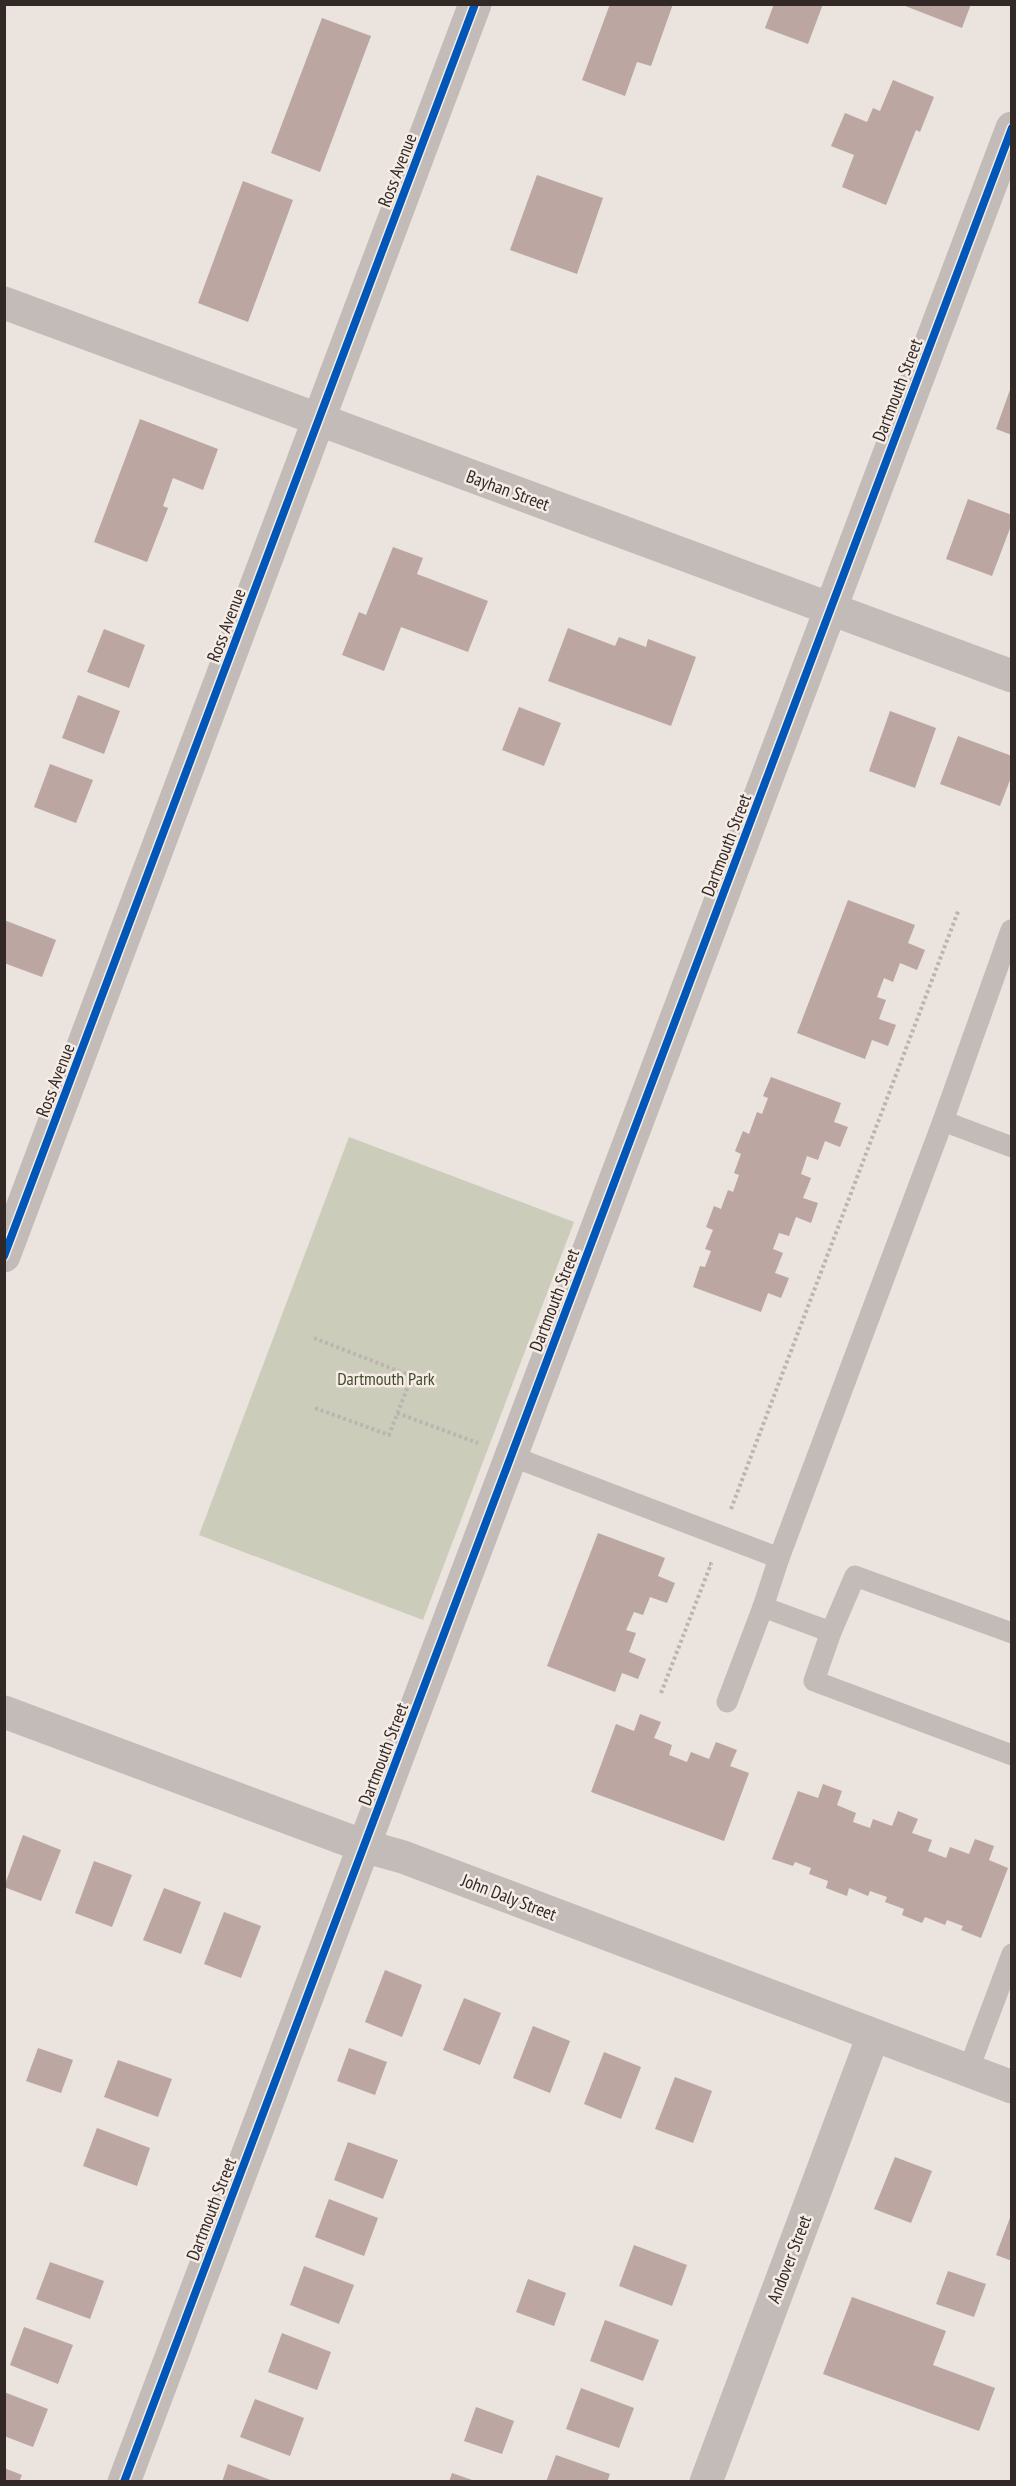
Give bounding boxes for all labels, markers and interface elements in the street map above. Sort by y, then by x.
street label: Ross Avenue [373,130,421,210]
street label: Dartmouth Street [867,335,927,445]
street label: Bayhan Street [463,464,553,516]
street label: Ross Avenue [202,585,250,665]
street label: Dartmouth Street [696,790,756,900]
street label: Ross Avenue [31,1040,79,1120]
street label: Dartmouth Street [524,1245,584,1355]
park label: Dartmouth Park [337,1367,435,1390]
street label: Dartmouth Street [353,1699,413,1809]
street label: John Daly Street [457,1868,560,1926]
street label: Dartmouth Street [181,2154,241,2264]
street label: Andover Street [762,2212,816,2306]

